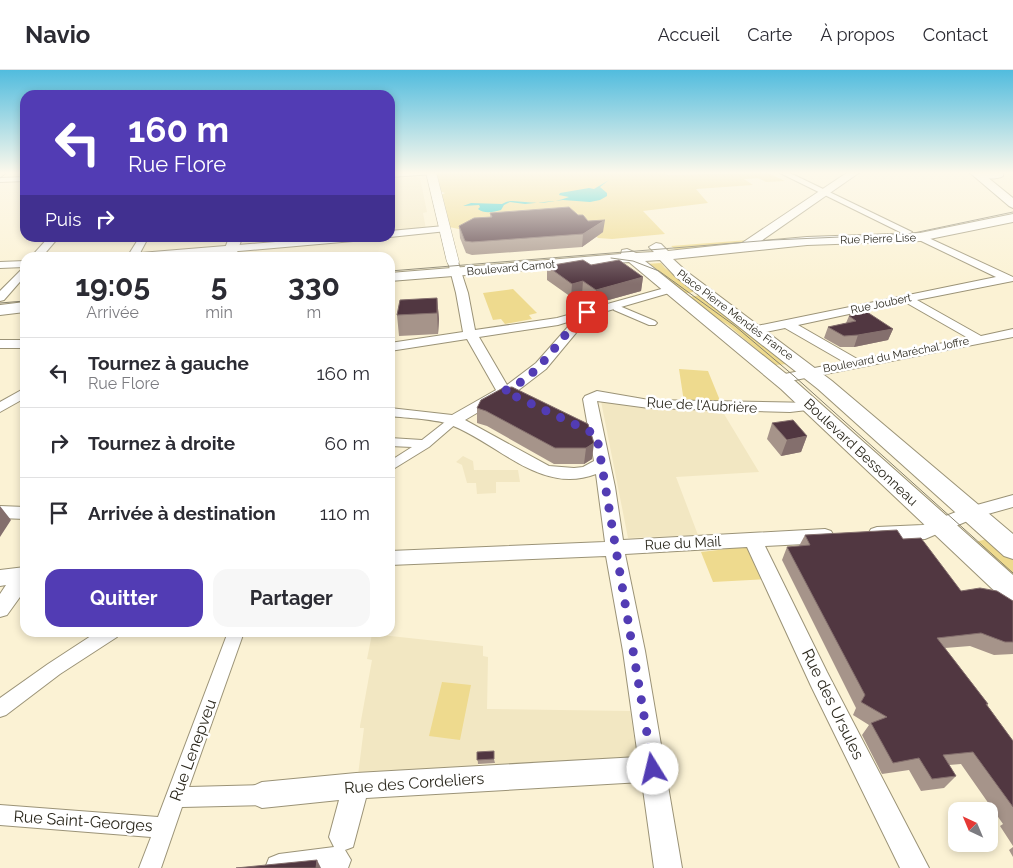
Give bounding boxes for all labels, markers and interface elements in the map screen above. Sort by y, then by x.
text: Navio [25,20,90,49]
text: Accueil [658,24,719,45]
text: Carte [747,24,792,45]
text: À propos [820,24,895,45]
text: Contact [923,24,988,45]
text: 160 m [128,109,229,150]
icon: left [45,110,110,175]
text: Rue Flore [128,151,226,177]
icon: right [91,205,119,233]
text: Puis [45,208,81,230]
street label: Rue Pierre Lise [840,231,917,247]
street label: Boulevard Carnot [466,258,556,278]
street label: Place Pierre Mendès France [674,267,796,363]
text: 19:05 [75,268,150,303]
text: 5 [211,268,227,303]
text: 330 [288,268,340,303]
pin [566,291,608,333]
street label: Rue Joubert [849,291,913,317]
icon: arrive [573,298,601,326]
text: Arrivée [86,303,139,322]
text: min [205,303,233,322]
text: m [307,303,321,322]
street label: Boulevard du Maréchal Joffre [822,334,971,376]
text: Tournez à gauche [88,352,249,374]
icon: left [45,359,73,387]
text: 160 m [316,362,370,384]
text: Rue Flore [88,374,159,393]
street label: Rue de l'Aubrière [646,394,758,416]
street label: Boulevard Bessonneau [801,395,921,509]
icon: right [45,429,73,457]
text: Tournez à droite [88,432,235,454]
text: 60 m [325,432,370,454]
icon: arrive [45,499,73,527]
text: Arrivée à destination [88,502,276,524]
text: 110 m [320,502,370,524]
street label: Rue du Mail [644,533,722,553]
button: Quitter [45,569,203,627]
button: Partager [213,569,370,627]
street label: Rue des Ursules [798,646,868,763]
street label: Rue Lenepveu [166,696,220,804]
position arrow [626,742,678,794]
street label: Rue des Cordeliers [343,769,485,797]
north arrow [948,802,998,852]
map controls [948,802,998,852]
street label: Rue Saint-Georges [13,807,153,835]

